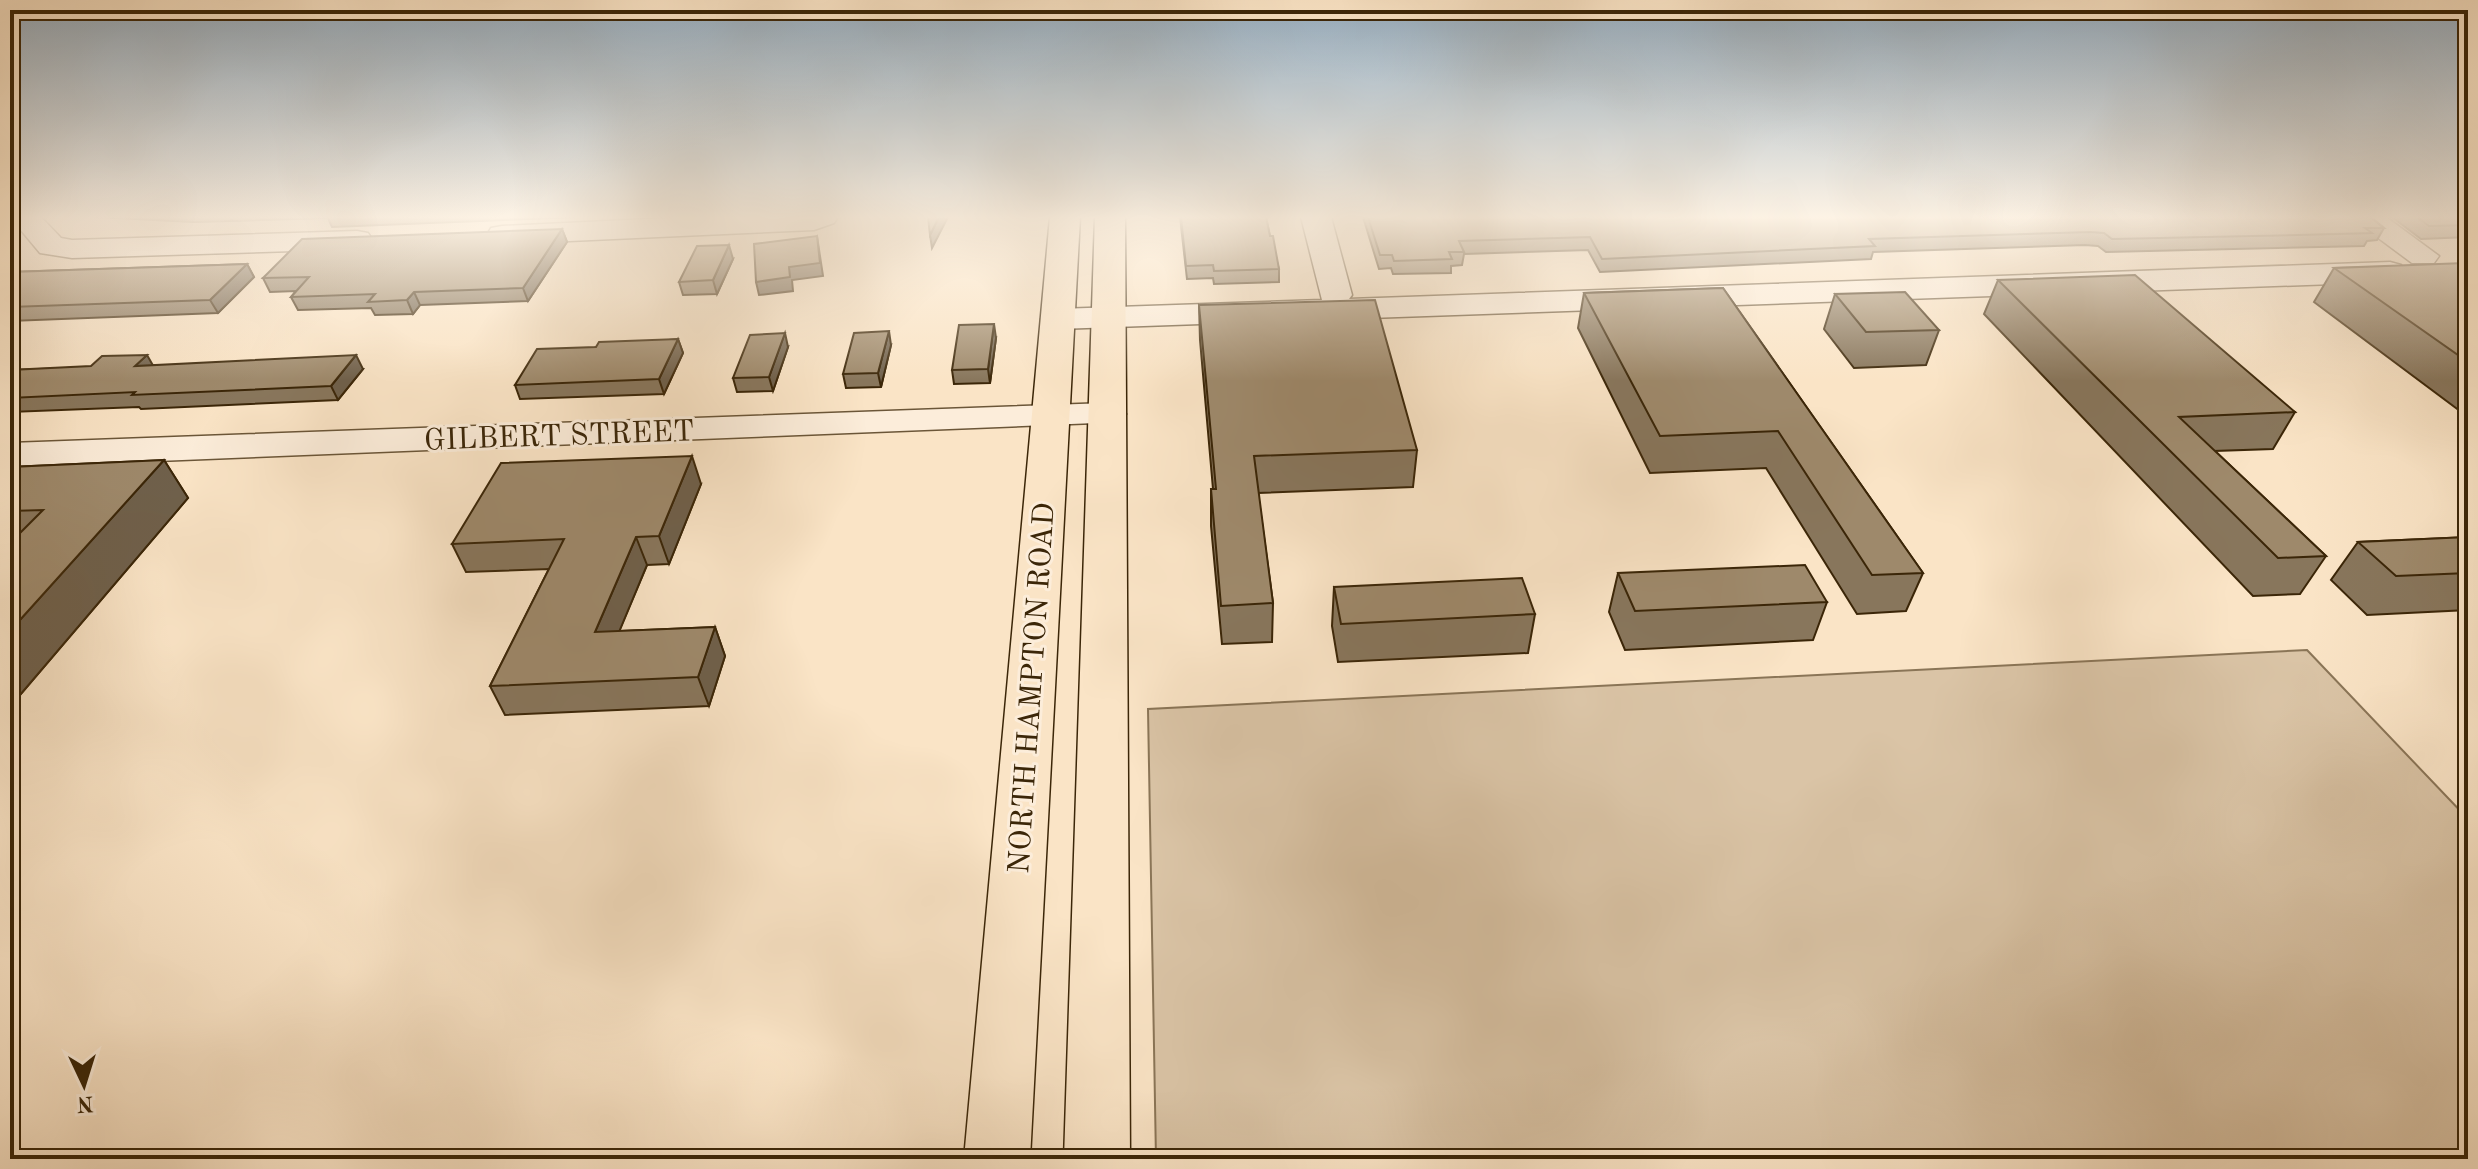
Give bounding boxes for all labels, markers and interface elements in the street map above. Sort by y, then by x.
street label: GILBERT STREET [423,417,695,457]
street label: NORTH HAMPTON ROAD [1005,502,1061,875]
north arrow [44,1045,124,1125]
text: N [76,1091,94,1115]

